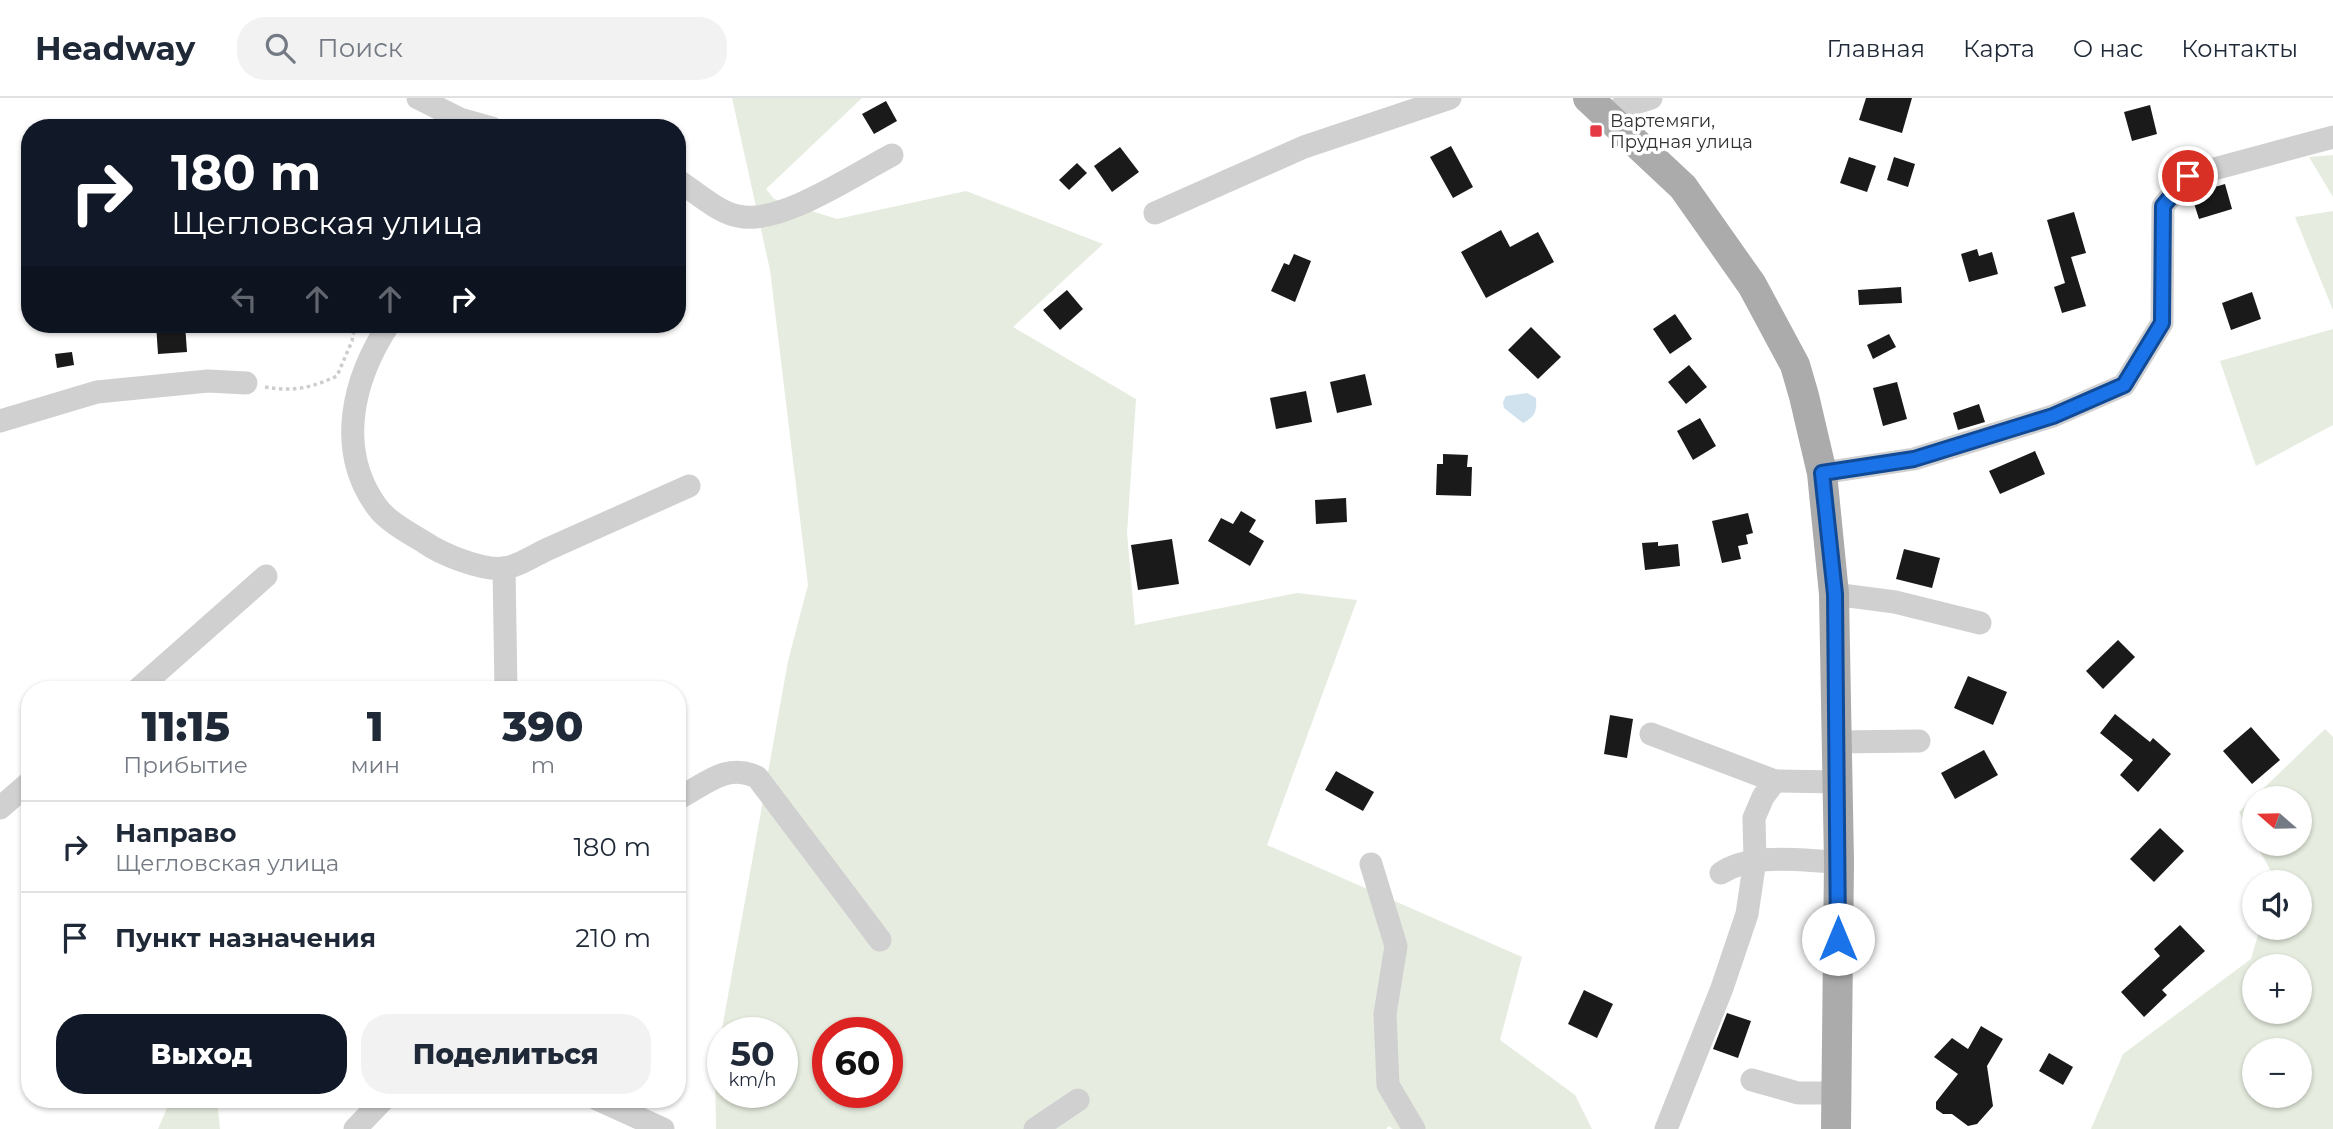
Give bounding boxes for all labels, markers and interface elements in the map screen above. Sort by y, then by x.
search box [237,17,727,80]
text: Headway [35,28,195,68]
icon: search [261,29,299,67]
text: Поиск [317,32,403,64]
text: Главная [1827,34,1925,63]
text: Карта [1963,34,2035,63]
text: О нас [2073,34,2143,63]
text: Контакты [2181,34,2298,63]
place label: Вартемяги, Прудная улица [1610,110,1753,153]
marker: Вартемяги, Прудная улица [1588,123,1604,139]
text: 180 m [171,143,321,202]
pin [2158,146,2218,206]
icon: right [56,147,147,238]
icon: arrive [2169,157,2207,195]
text: Щегловская улица [171,203,483,242]
icon: left [225,280,263,318]
icon: ahead [298,280,336,318]
icon: ahead [371,280,409,318]
icon: right [444,280,482,318]
text: 11:15 [141,700,230,752]
text: 1 [367,700,384,752]
text: 390 [502,700,584,752]
text: Прибытие [123,751,248,779]
text: мин [350,751,400,779]
text: m [531,751,555,779]
north arrow [2242,786,2312,856]
map controls [2242,786,2312,1108]
text: Направо [115,817,236,849]
icon: right [56,828,94,866]
text: 180 m [573,831,651,863]
text: Щегловская улица [115,849,339,877]
button: sound [2242,870,2312,940]
position arrow [1801,902,1875,976]
icon: arrive [56,919,94,957]
text: Пункт назначения [115,922,376,954]
text: 210 m [575,922,651,954]
button: + [2242,954,2312,1024]
button: Выход [56,1014,347,1094]
button: Поделиться [361,1014,651,1094]
speed limit sign: 60 [812,1017,903,1108]
text: 50 [730,1032,775,1075]
button: − [2242,1038,2312,1108]
text: km/h [728,1069,777,1091]

